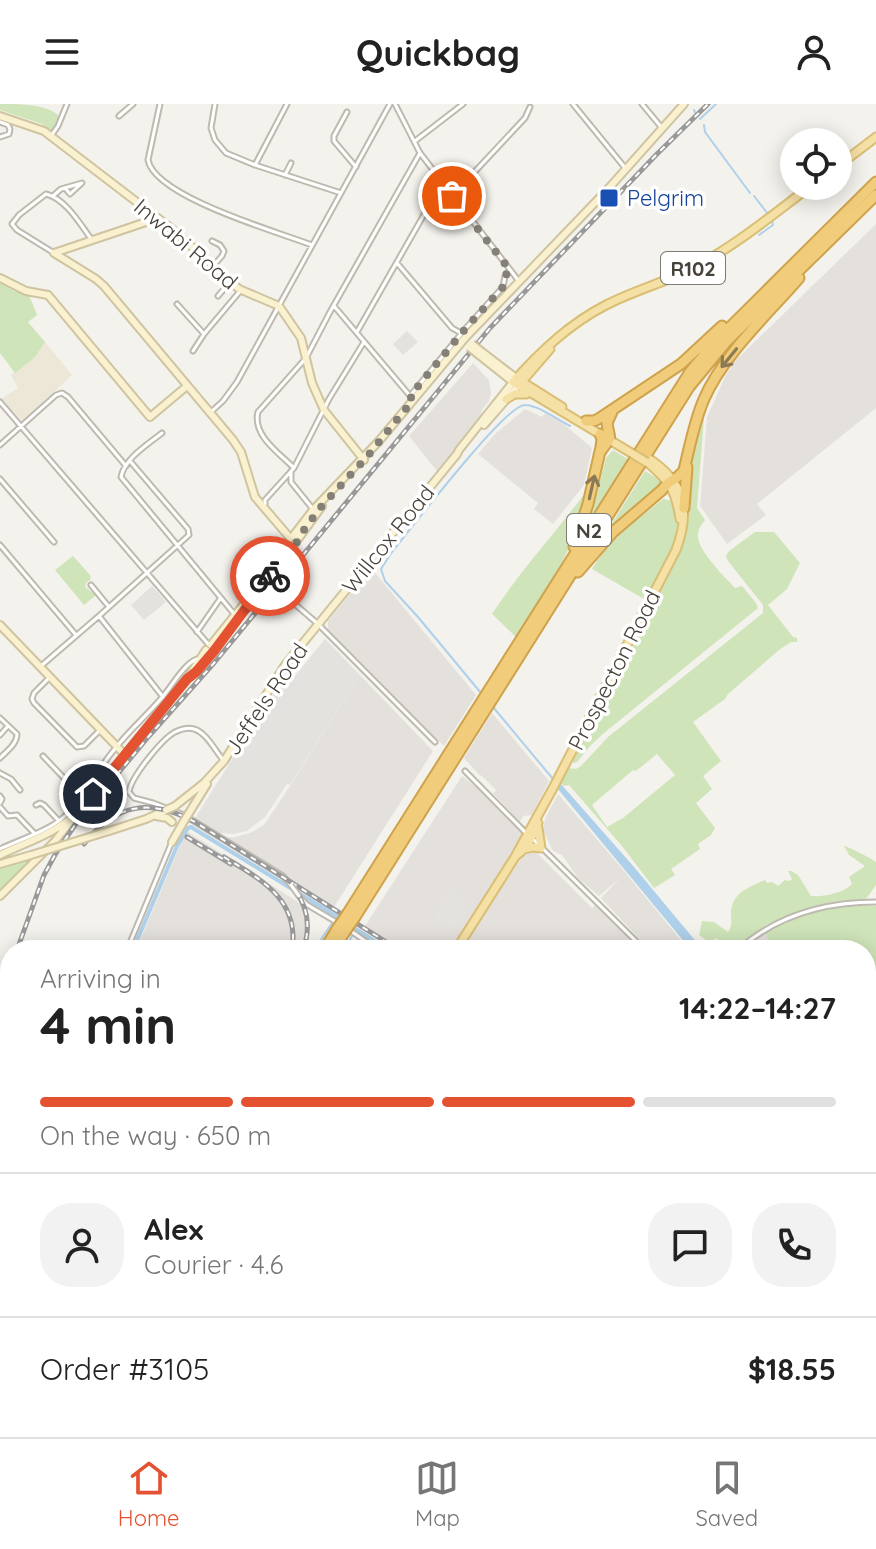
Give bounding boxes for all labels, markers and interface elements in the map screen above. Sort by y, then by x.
icon: menu [40,30,84,74]
text: Quickbag [356,30,520,75]
icon: person [792,30,836,74]
map controls [780,128,852,200]
button: locate [780,128,852,200]
pin [418,162,486,230]
icon: bag [430,174,474,218]
place label: Pelgrim [627,184,704,212]
marker: Pelgrim [598,187,620,209]
street label: Inwabi Road [128,193,244,295]
road number: R102 [661,252,725,284]
one-way arrow [721,347,738,368]
one-way arrow [585,474,600,500]
street label: Willcox Road [336,479,440,599]
road number: N2 [567,514,611,546]
courier [230,536,310,616]
icon: bike [248,554,292,598]
street label: Prospecton Road [562,585,666,755]
street label: Jeffels Road [218,638,314,760]
pin [59,760,127,828]
icon: home [71,772,115,816]
text: Arriving in [40,962,161,995]
text: 14:22–14:27 [679,989,836,1027]
text: 4 min [40,992,176,1057]
text: On the way · 650 m [40,1119,271,1152]
button: person [40,1203,124,1287]
button: chat [648,1203,732,1287]
button: phone [752,1203,836,1287]
text: Alex [144,1210,203,1248]
text: Courier · 4.6 [144,1248,283,1281]
text: Order #3105 [40,1350,209,1388]
text: $18.55 [748,1350,836,1388]
tab: Home [118,1456,179,1532]
tab: Map [415,1456,460,1532]
tab: Saved [695,1456,758,1532]

